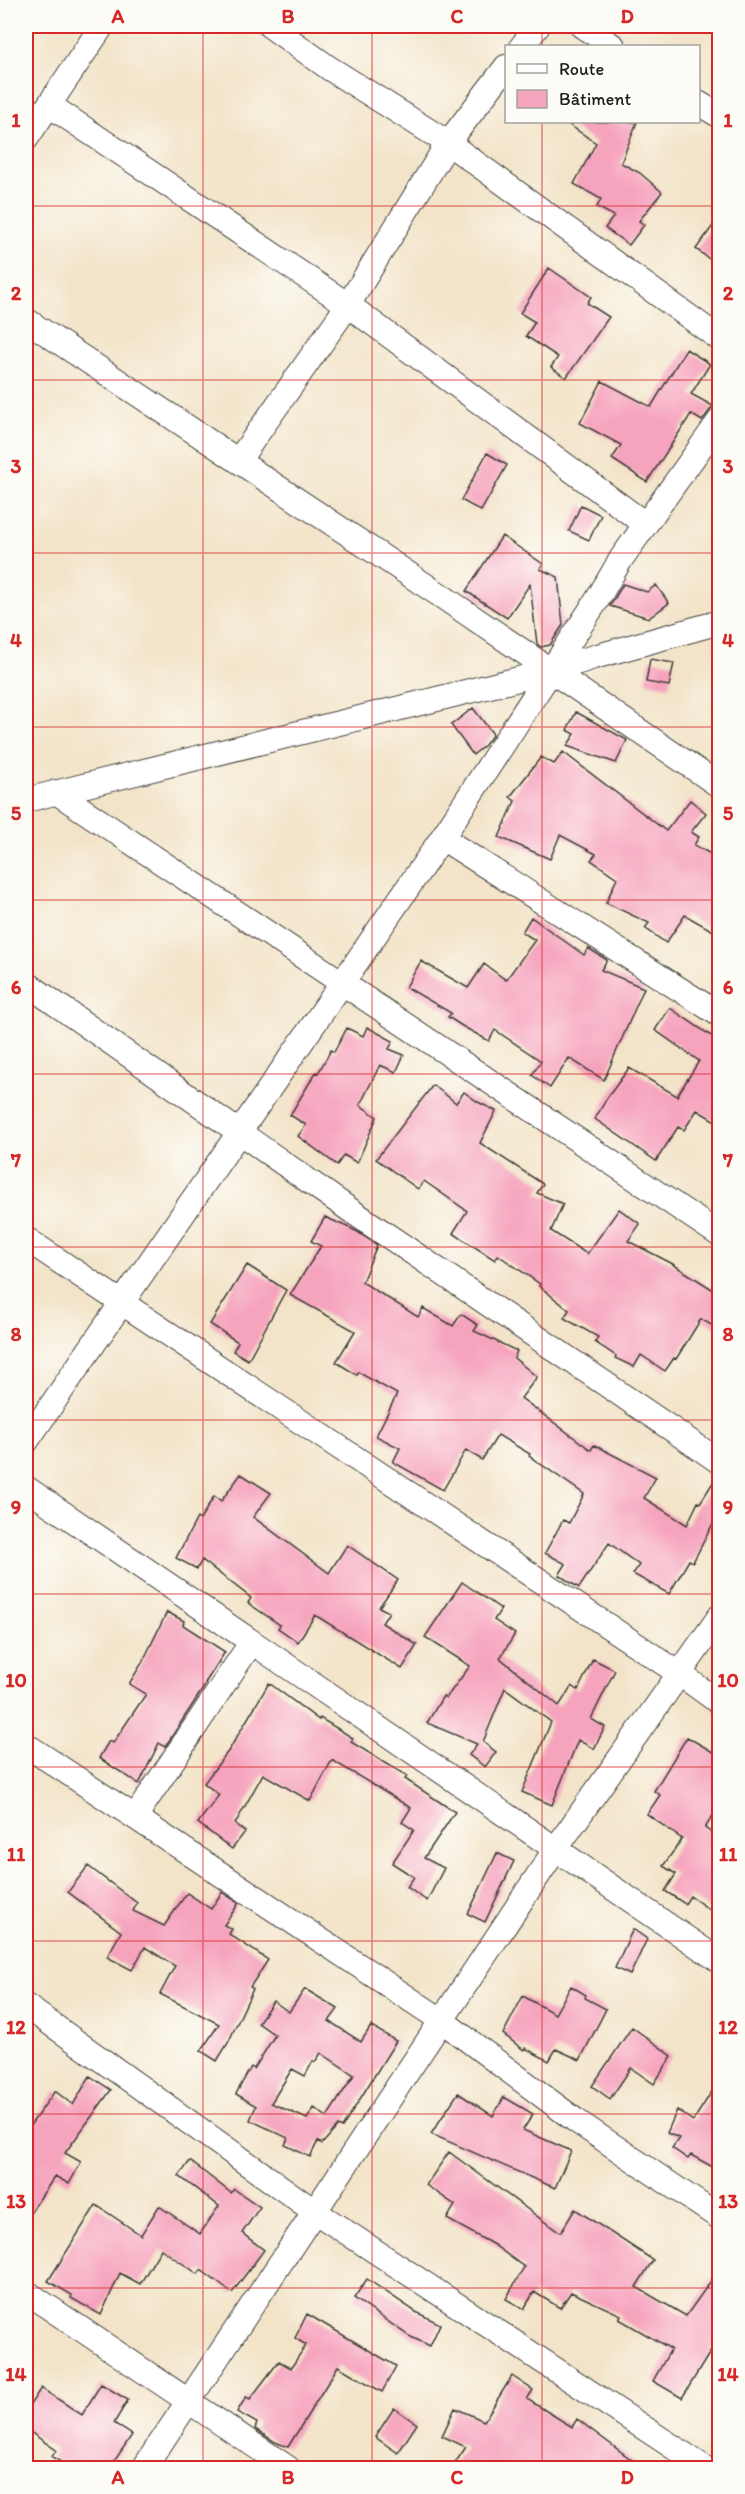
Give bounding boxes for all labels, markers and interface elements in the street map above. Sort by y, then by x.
text: A [111,4,125,28]
text: B [282,4,295,28]
text: C [451,4,464,28]
text: D [620,4,634,28]
legend [505,45,700,123]
text: Route [559,58,604,80]
text: Bâtiment [559,88,632,110]
text: 1 [11,108,21,132]
text: 1 [723,108,733,132]
text: 2 [11,281,22,305]
text: 2 [723,281,734,305]
text: 3 [11,454,22,478]
text: 3 [723,454,734,478]
text: 4 [10,628,22,652]
text: 4 [722,628,734,652]
text: 5 [11,801,22,825]
text: 5 [723,801,734,825]
text: 6 [11,975,22,999]
text: 6 [723,975,734,999]
text: 7 [10,1148,21,1172]
text: 7 [722,1148,733,1172]
text: 8 [11,1322,22,1346]
text: 8 [723,1322,734,1346]
text: 9 [11,1495,21,1519]
text: 9 [723,1495,733,1519]
text: 10 [5,1668,27,1692]
text: 10 [717,1668,739,1692]
text: 11 [7,1842,26,1866]
text: 11 [719,1842,738,1866]
text: 12 [6,2015,26,2039]
text: 12 [718,2015,738,2039]
text: 13 [6,2189,26,2213]
text: 13 [718,2189,738,2213]
text: 14 [5,2362,27,2386]
text: 14 [717,2362,739,2386]
text: A [111,2465,125,2489]
text: B [282,2465,295,2489]
text: C [451,2465,464,2489]
text: D [620,2465,634,2489]

